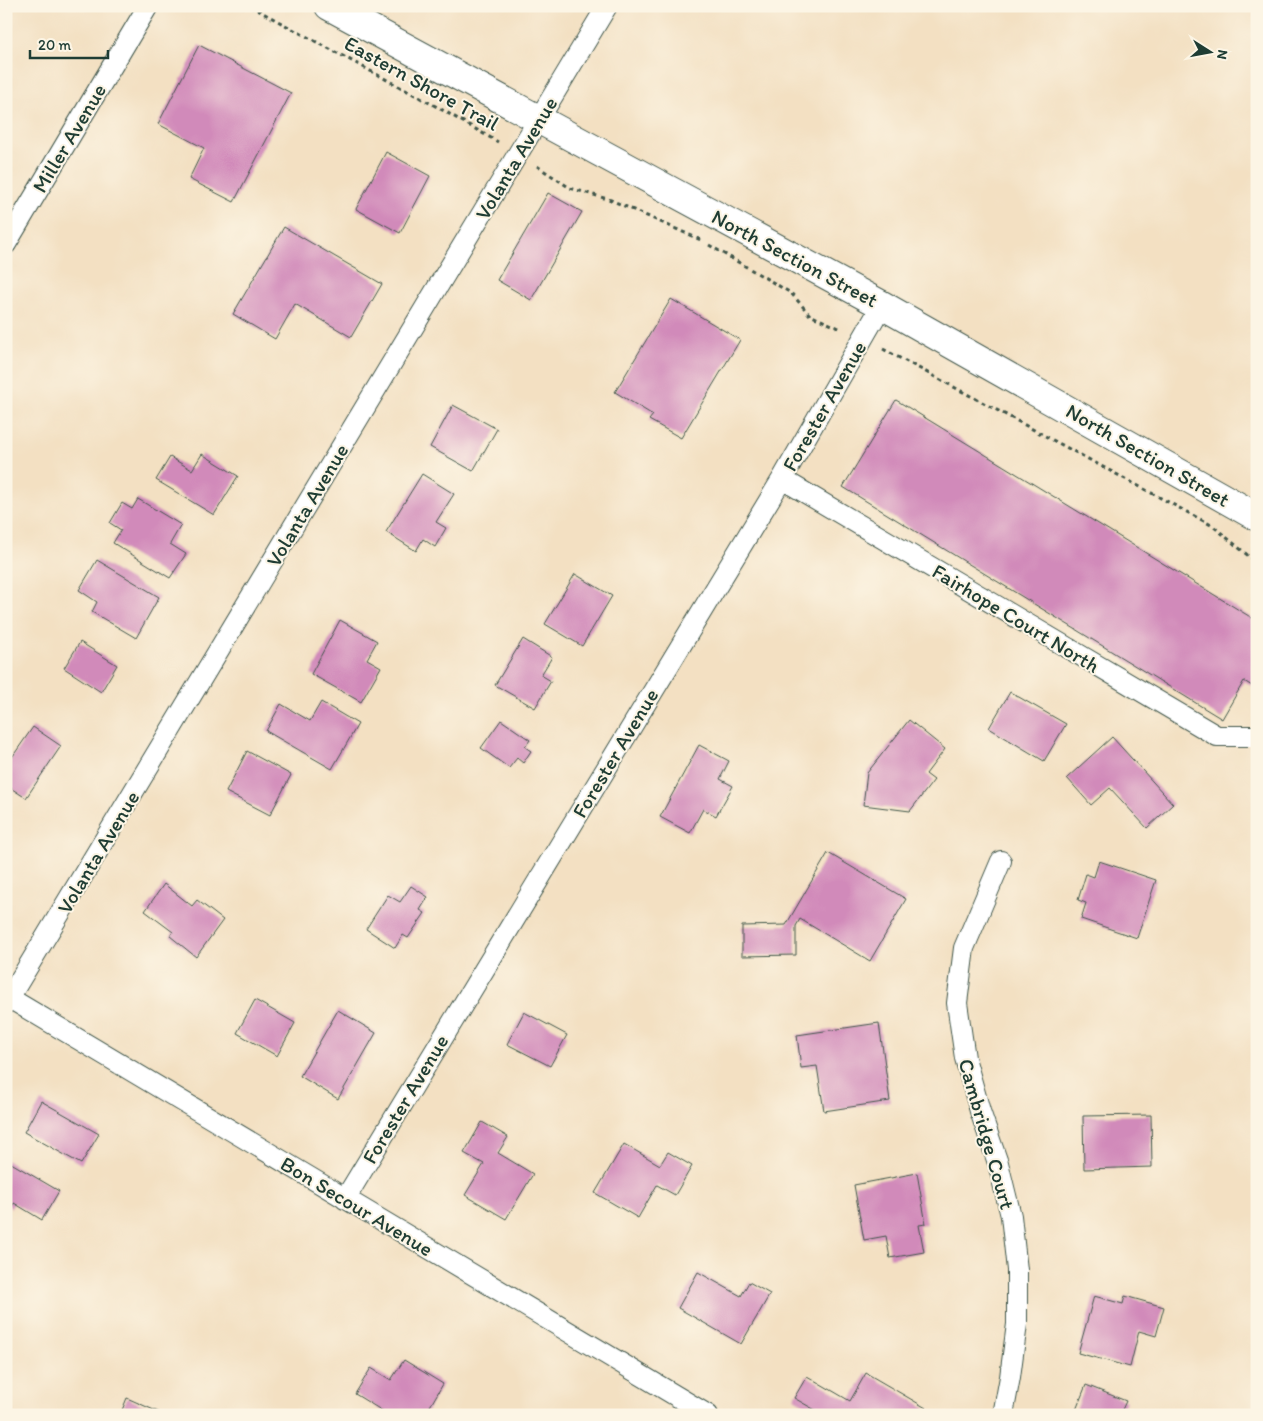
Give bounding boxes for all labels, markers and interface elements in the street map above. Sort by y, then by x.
scale bar [30,28,108,60]
north arrow [1186,28,1236,78]
street label: Eastern Shore Trail [340,30,504,136]
text: 20 m [38,36,72,54]
text: N [1213,48,1232,61]
street label: Miller Avenue [27,79,111,197]
street label: Volanta Avenue [470,92,562,224]
street label: North Section Street [708,204,883,312]
street label: Forester Avenue [777,336,871,476]
street label: North Section Street [1062,398,1234,512]
street label: Volanta Avenue [261,439,353,571]
street label: Fairhope Court North [928,558,1104,678]
street label: Forester Avenue [567,684,663,822]
street label: Volanta Avenue [52,786,144,918]
street label: Forester Avenue [357,1030,453,1168]
street label: Cambridge Court [954,1056,1021,1212]
street label: Bon Secour Avenue [276,1151,438,1261]

